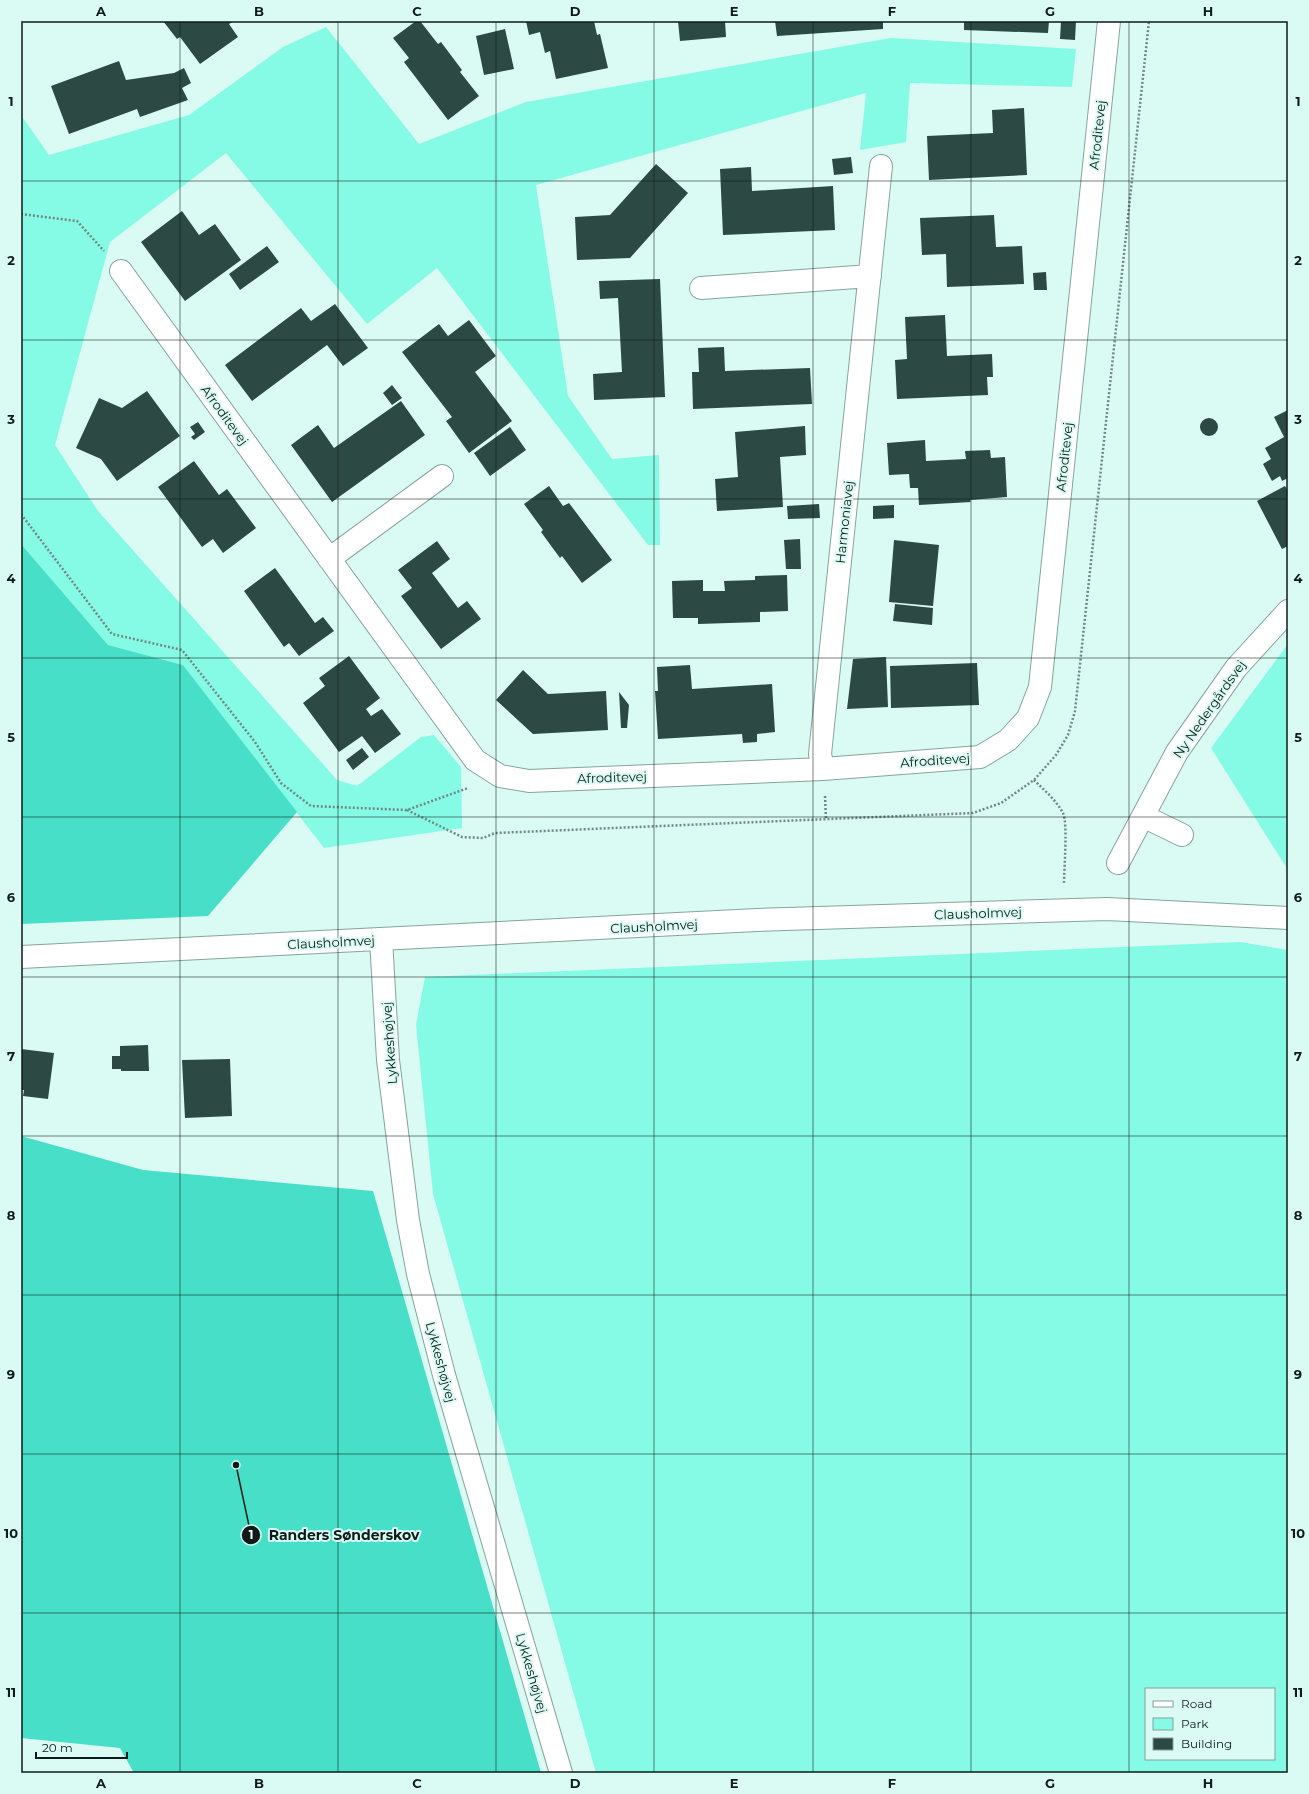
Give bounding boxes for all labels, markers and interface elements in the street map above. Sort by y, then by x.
text: A [95,3,107,19]
text: B [254,3,264,19]
text: C [412,3,422,19]
text: D [570,3,581,19]
text: E [730,3,739,19]
text: F [888,3,896,19]
text: G [1045,3,1055,19]
text: H [1203,3,1213,19]
text: 1 [8,93,14,109]
text: 1 [1295,93,1301,109]
street label: Afroditevej [1085,99,1109,171]
text: 2 [7,252,15,268]
text: 2 [1294,252,1302,268]
street label: Afroditevej [198,382,252,448]
text: 3 [6,411,15,427]
text: 3 [1293,411,1302,427]
street label: Afroditevej [1052,421,1076,493]
street label: Harmoniavej [832,480,856,564]
text: 4 [7,570,16,586]
text: 4 [1294,570,1303,586]
street label: Ny Nedergårdsvej [1169,657,1249,761]
text: 5 [7,729,15,745]
text: 5 [1294,729,1302,745]
street label: Afroditevej [899,750,971,770]
street label: Afroditevej [577,768,647,786]
text: 6 [7,889,16,905]
text: 6 [1294,889,1303,905]
street label: Clausholmvej [934,903,1022,923]
street label: Clausholmvej [610,916,698,936]
street label: Clausholmvej [287,932,375,952]
street label: Lykkeshøjvej [378,1001,400,1085]
text: 7 [7,1048,15,1064]
text: 7 [1294,1048,1302,1064]
text: 8 [7,1207,16,1223]
text: 8 [1294,1207,1303,1223]
street label: Lykkeshøjvej [423,1320,459,1404]
text: 9 [7,1366,15,1382]
text: 9 [1294,1366,1302,1382]
callout: Randers Sønderskov [241,1522,427,1548]
text: 10 [4,1525,18,1541]
text: 10 [1291,1525,1305,1541]
text: Randers Sønderskov [269,1526,420,1544]
text: 1 [249,1527,253,1542]
street label: Lykkeshøjvej [513,1631,551,1715]
text: 11 [6,1684,16,1700]
text: 11 [1293,1684,1303,1700]
legend [1145,1688,1275,1760]
text: Road [1181,1696,1212,1711]
text: Park [1181,1716,1209,1731]
scale bar [36,1734,127,1760]
text: Building [1181,1736,1232,1751]
text: 20 m [42,1740,73,1755]
text: A [95,1775,107,1791]
text: B [254,1775,264,1791]
text: C [412,1775,422,1791]
text: D [570,1775,581,1791]
text: E [730,1775,739,1791]
text: F [888,1775,896,1791]
text: G [1045,1775,1055,1791]
text: H [1203,1775,1213,1791]

